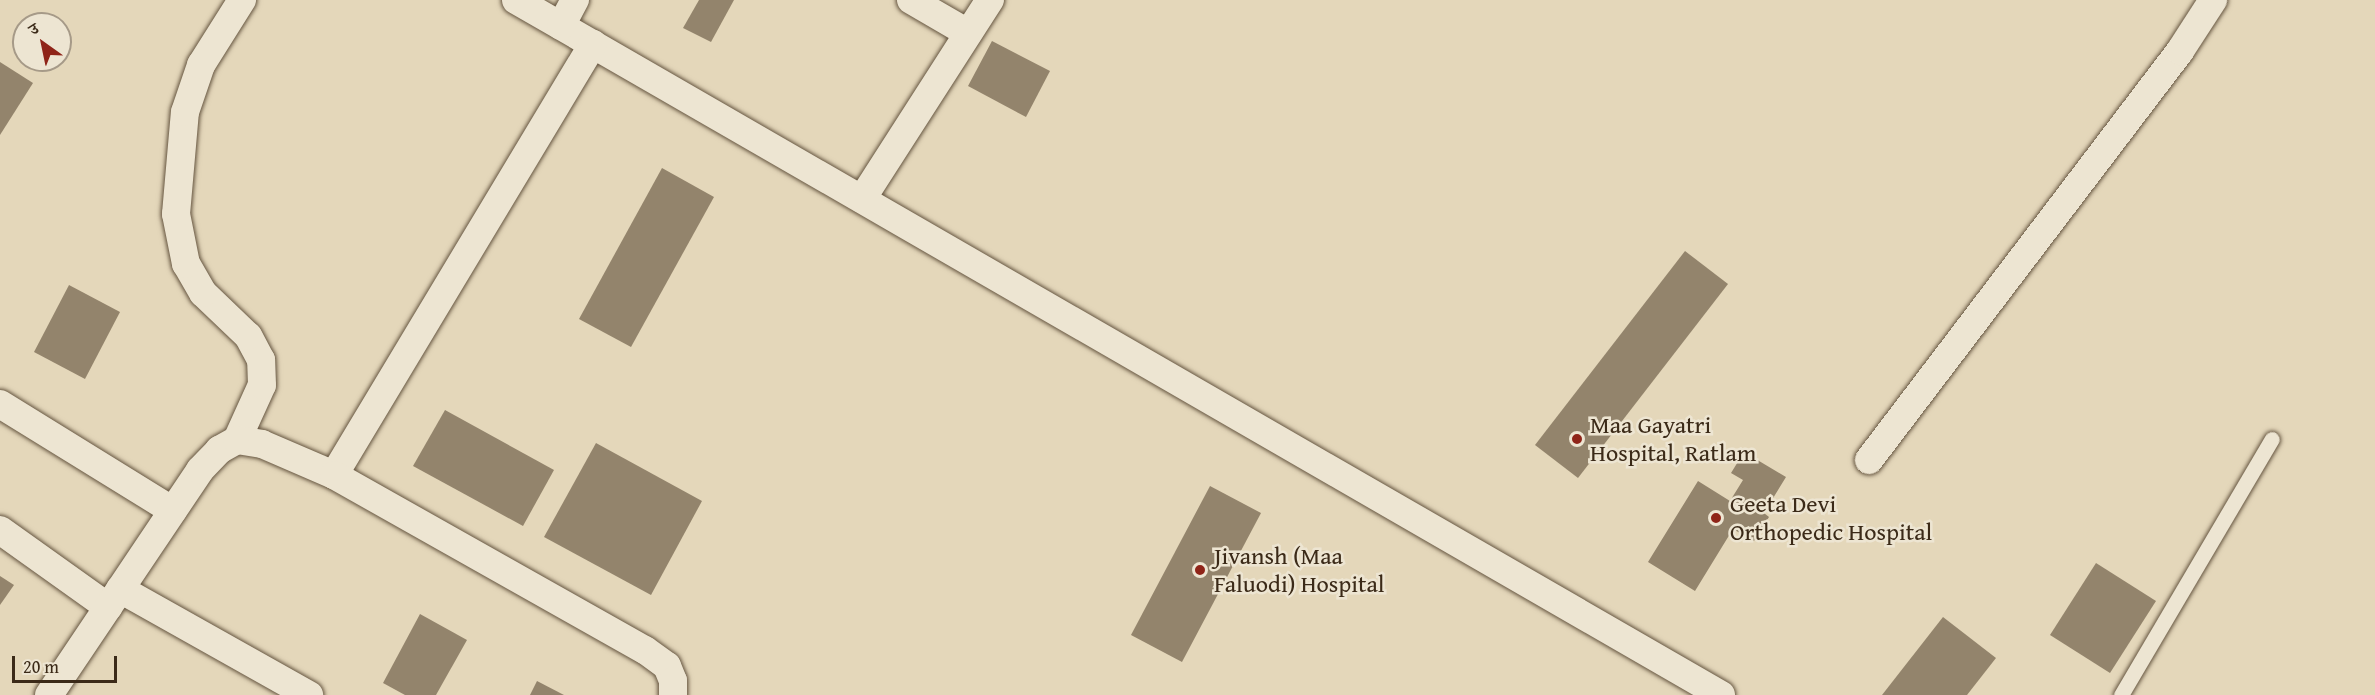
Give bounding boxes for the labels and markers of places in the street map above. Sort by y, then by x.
place label: Maa Gayatri Hospital, Ratlam [1590,411,1756,467]
marker: Maa Gayatri Hospital, Ratlam [1568,430,1586,448]
place label: Geeta Devi Orthopedic Hospital [1730,490,1932,546]
marker: Geeta Devi Orthopedic Hospital [1707,509,1725,527]
place label: Jivansh (Maa Faluodi) Hospital [1214,542,1385,598]
marker: Jivansh (Maa Faluodi) Hospital [1191,561,1209,579]

